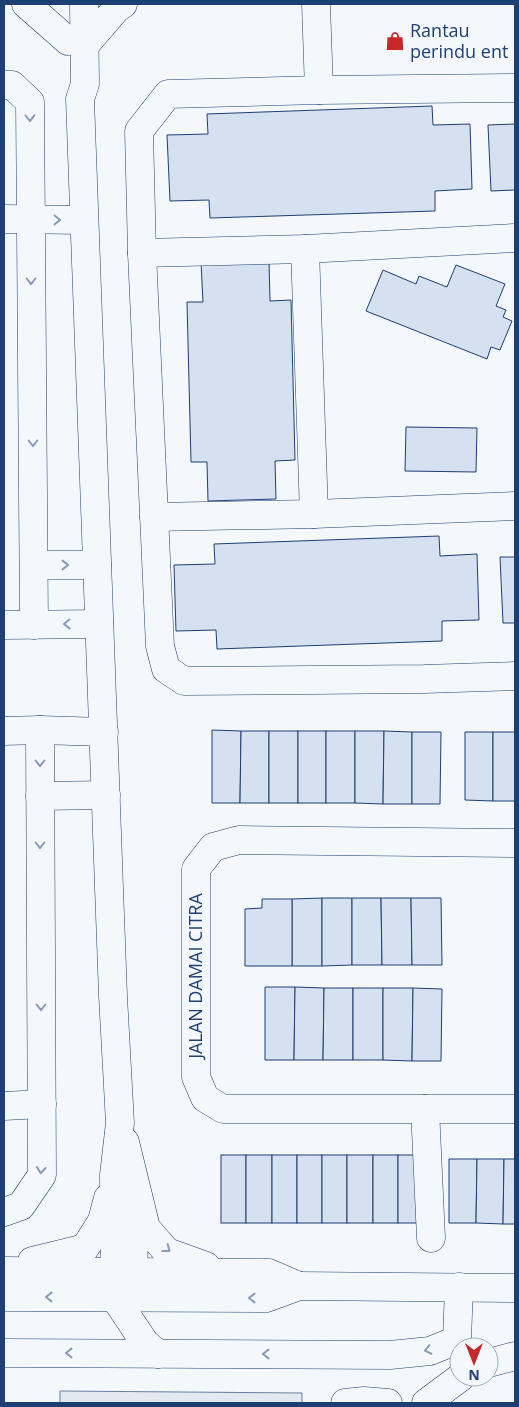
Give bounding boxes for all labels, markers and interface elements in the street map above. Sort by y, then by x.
place label: Rantau perindu ent [410,18,508,63]
shop icon: Rantau perindu ent [384,30,406,52]
one-way arrow [25,114,35,122]
one-way arrow [54,215,62,225]
one-way arrow [26,277,36,285]
one-way arrow [28,440,38,447]
one-way arrow [62,560,70,570]
one-way arrow [63,619,71,630]
one-way arrow [35,760,45,767]
one-way arrow [35,841,46,849]
street label: JALAN DAMAI CITRA [183,893,207,1061]
one-way arrow [36,1004,46,1012]
one-way arrow [36,1166,47,1174]
one-way arrow [161,1243,171,1252]
one-way arrow [44,1292,52,1302]
one-way arrow [248,1293,256,1303]
north arrow [449,1337,499,1387]
one-way arrow [424,1344,433,1355]
one-way arrow [64,1348,72,1358]
one-way arrow [262,1349,270,1359]
text: N [468,1366,480,1385]

